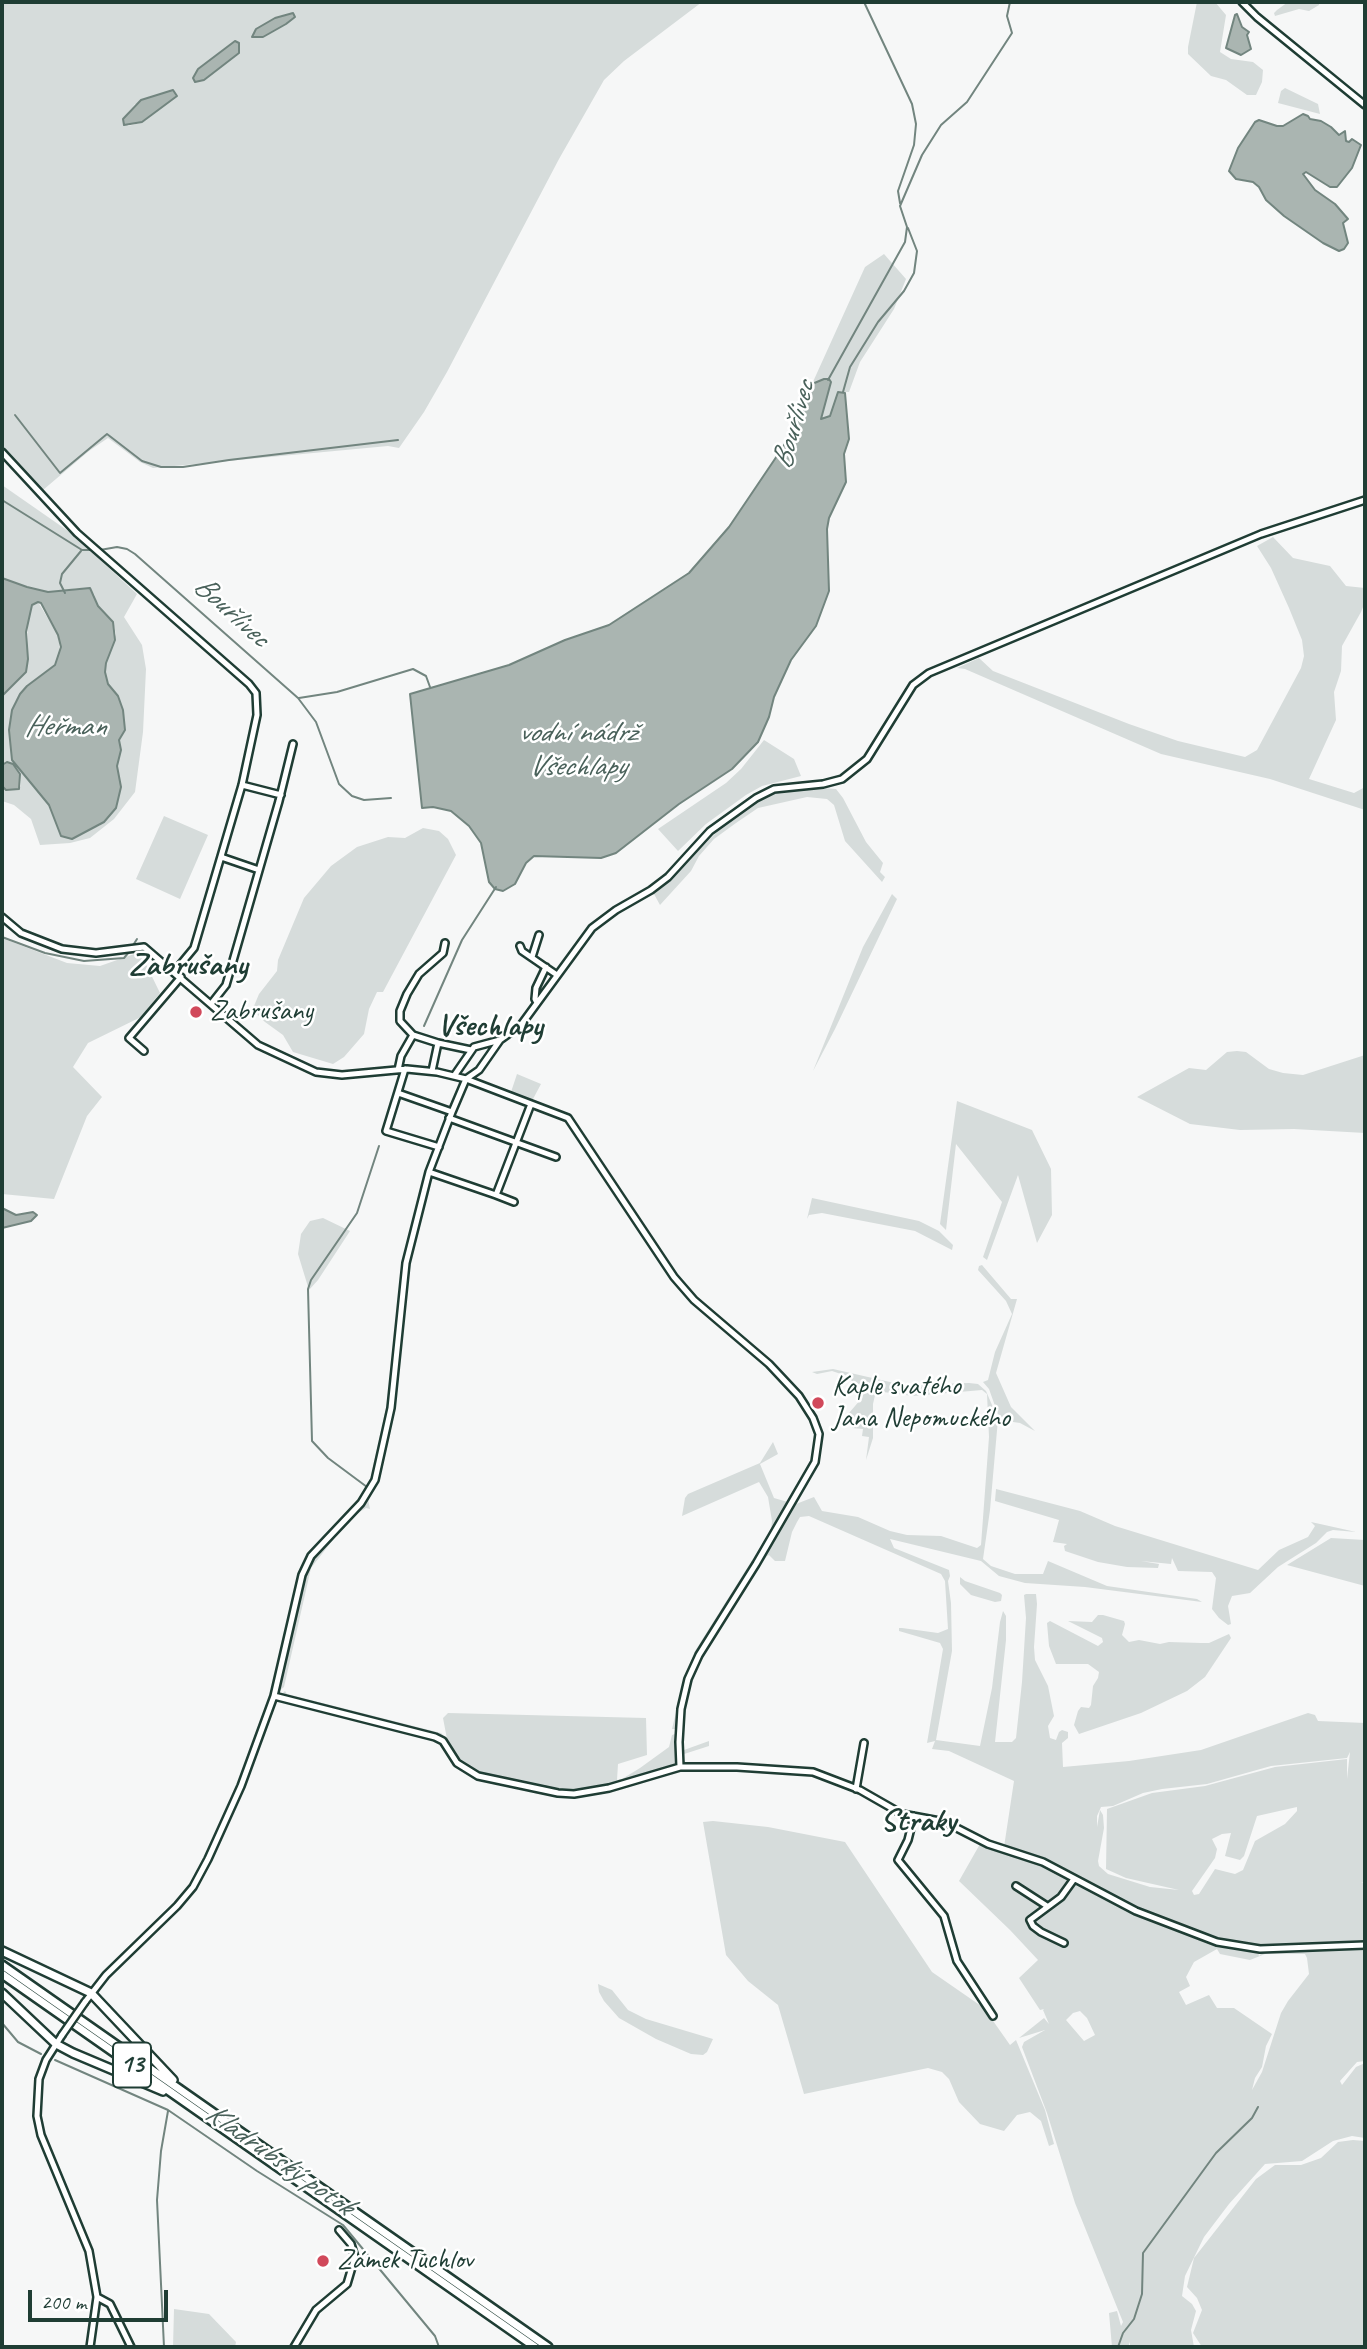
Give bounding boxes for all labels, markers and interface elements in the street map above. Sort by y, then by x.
water label: Bouřlivec [764,377,824,473]
water label: Bouřlivec [186,569,276,655]
water label: Heřman [25,709,105,745]
water label: vodní nádrž Všechlapy [518,715,636,786]
district label: Zabrušany [129,947,247,985]
place label: Zabrušany [210,995,313,1029]
marker: Zabrušany [188,1004,204,1020]
district label: Všechlapy [437,1008,543,1046]
place label: Kaple svatého Jana Nepomuckého [832,1370,1010,1436]
marker: Kaple svatého Jana Nepomuckého [810,1395,826,1411]
district label: Straky [880,1803,956,1841]
road number: 13 [113,2042,151,2088]
water label: Kladrubský potok [198,2096,360,2224]
place label: Zámek Tuchlov [337,2244,473,2278]
marker: Zámek Tuchlov [315,2253,331,2269]
scale bar [32,2276,172,2320]
text: 200 m [41,2289,86,2315]

